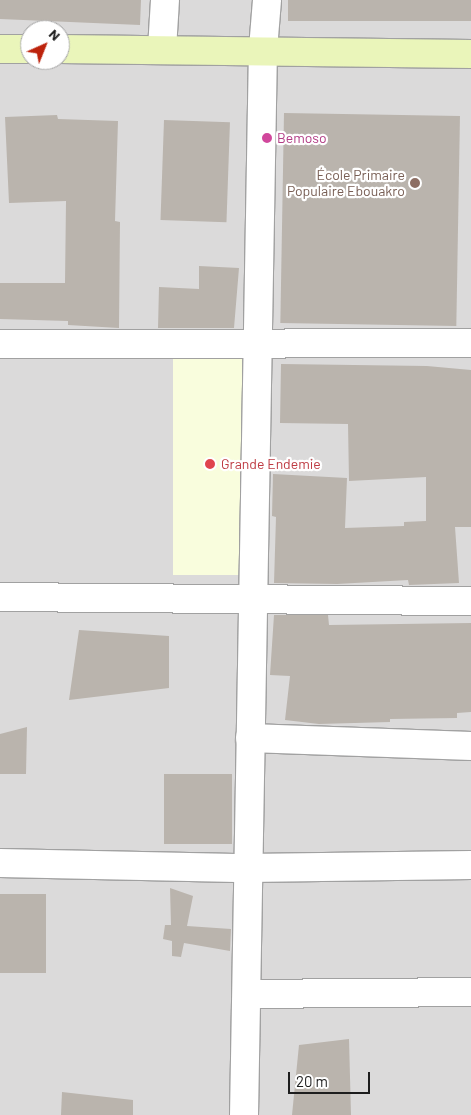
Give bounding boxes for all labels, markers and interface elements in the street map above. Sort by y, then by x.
north arrow [20,20,70,70]
text: N [46,25,64,44]
place label: Bemoso [277,130,327,146]
marker: Bemoso [261,132,273,144]
place label: École Primaire Populaire Ebouakro [287,167,405,200]
marker: École Primaire Populaire Ebouakro [409,177,421,189]
place label: Grande Endemie [221,456,321,472]
marker: Grande Endemie [203,457,217,471]
scale bar [291,1062,374,1094]
text: 20 m [296,1072,328,1090]

